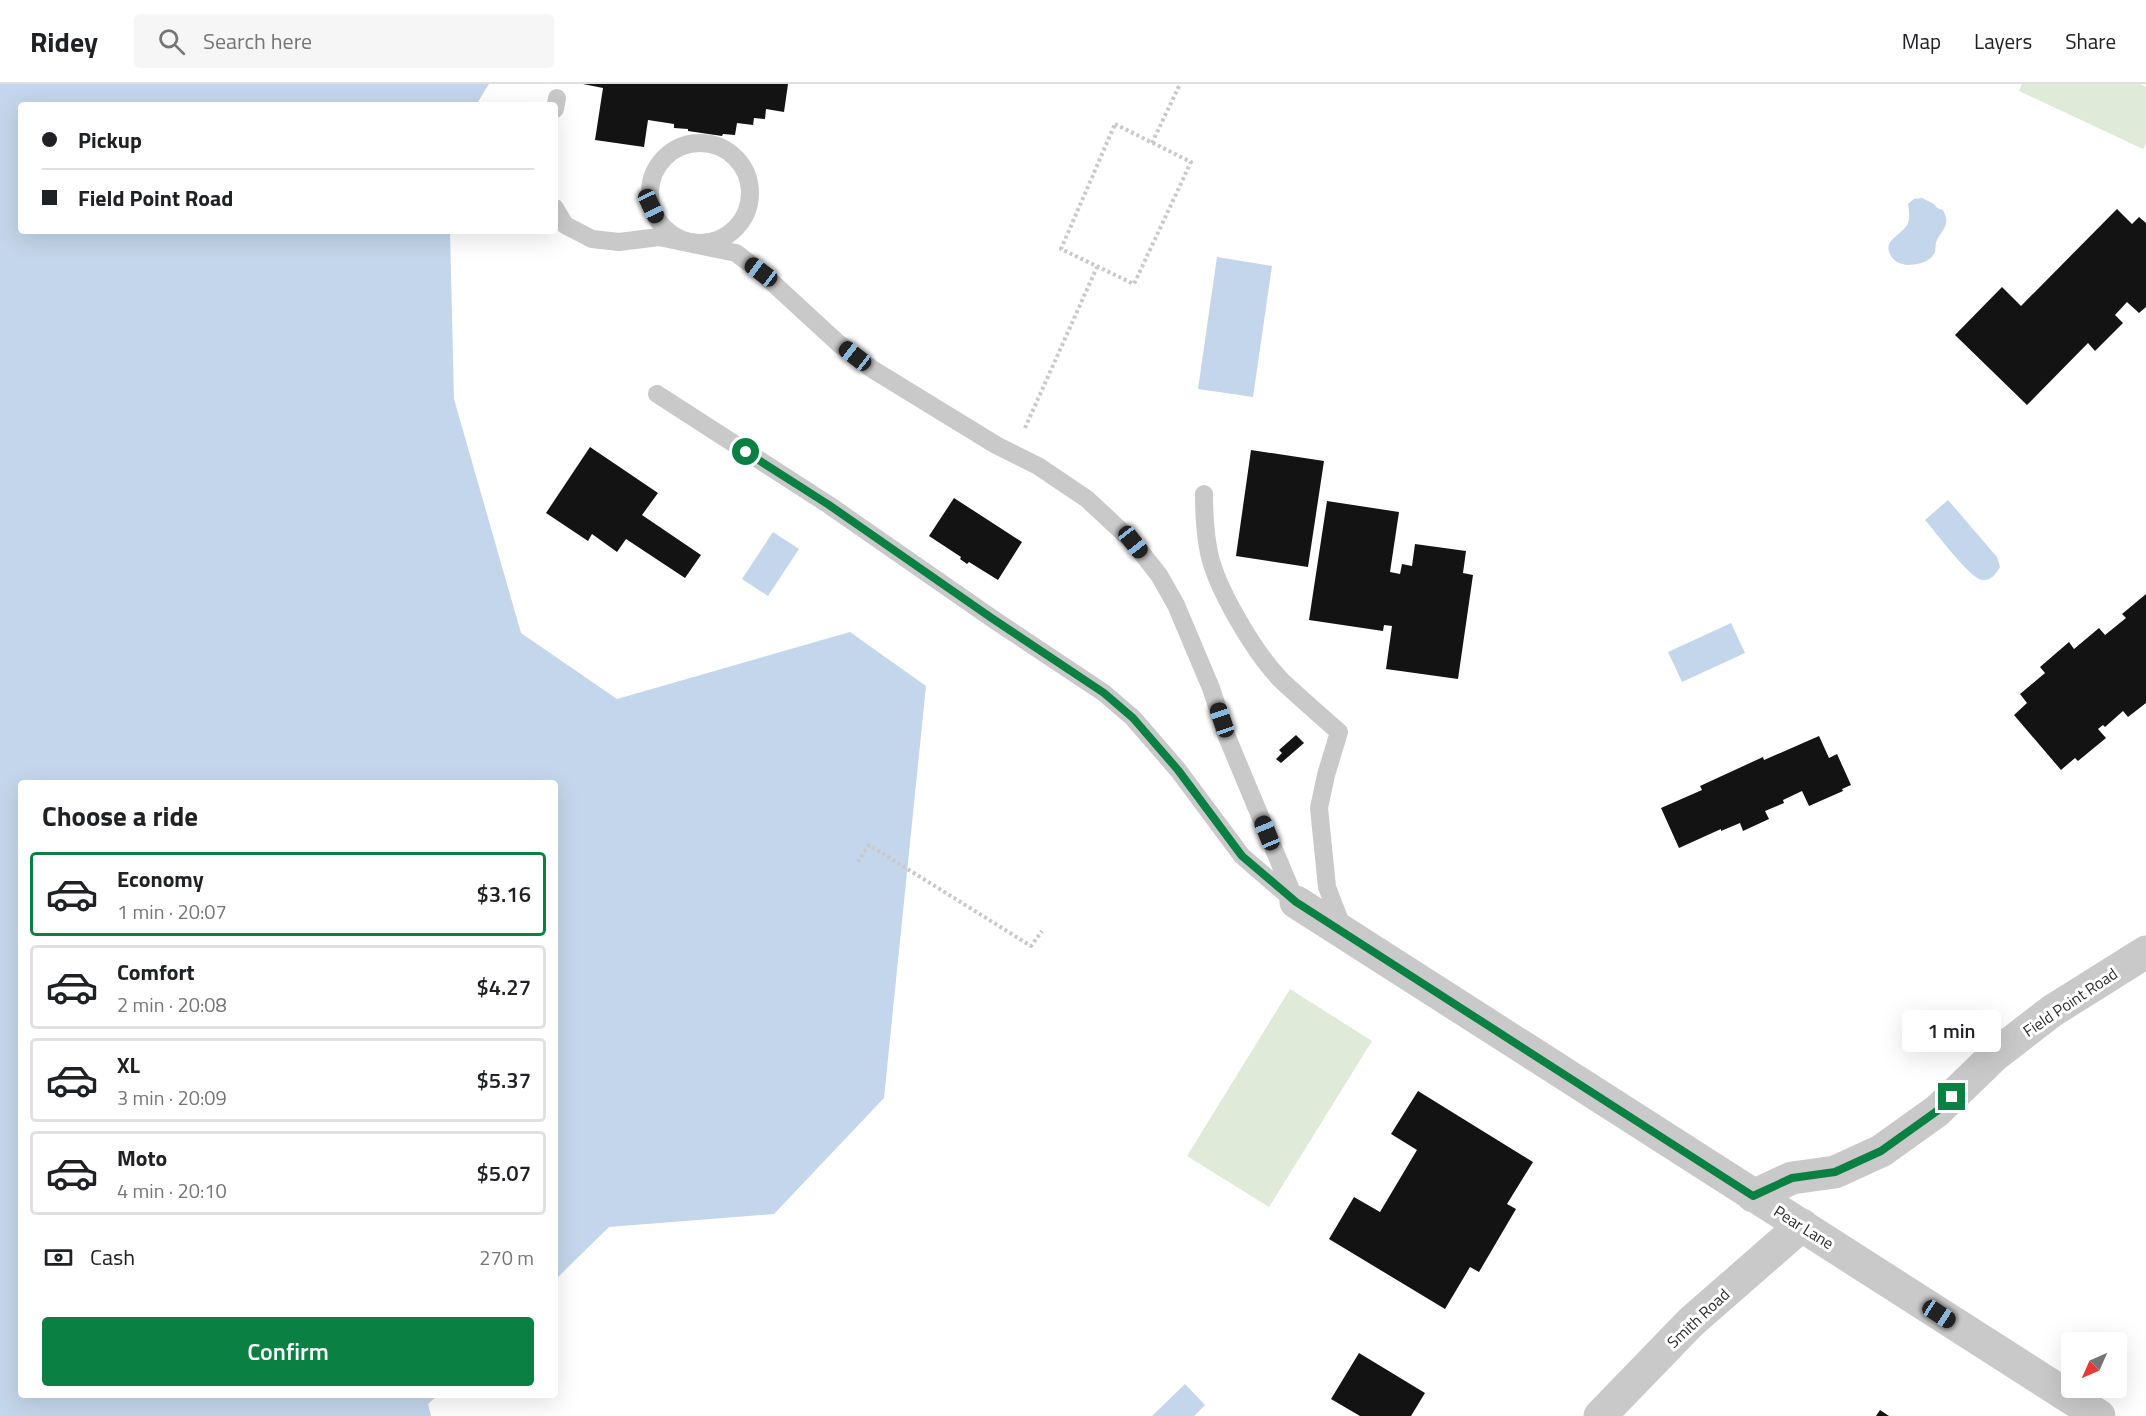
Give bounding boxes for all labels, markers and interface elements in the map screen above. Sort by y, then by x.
search box [134,14,554,68]
text: Ridey [30,20,98,63]
text: Search here [203,24,312,58]
icon: search [155,25,188,58]
text: Map [1902,25,1941,57]
text: Layers [1974,25,2032,57]
text: Share [2065,25,2116,57]
text: Pickup [78,123,142,157]
text: Field Point Road [78,181,233,215]
car [635,186,667,226]
car [741,254,781,290]
car [835,338,875,374]
route start [732,438,759,465]
car [1115,522,1151,562]
car [1208,700,1236,740]
text: Choose a ride [42,795,198,836]
car [1252,813,1282,853]
text: Economy [117,862,204,896]
icon: car [45,867,99,921]
text: $3.16 [476,877,531,911]
text: 1 min · 20:07 [117,896,227,927]
text: Comfort [117,955,195,989]
icon: car [45,960,99,1014]
street label: Field Point Road [2018,961,2122,1043]
text: $4.27 [476,970,531,1004]
text: 2 min · 20:08 [117,989,227,1020]
callout: 1 min [1902,1010,2002,1052]
text: 1 min [1927,1015,1976,1046]
text: XL [117,1048,140,1082]
icon: car [45,1053,99,1107]
text: $5.37 [476,1063,531,1097]
text: 3 min · 20:09 [117,1082,227,1113]
route end [1938,1083,1965,1110]
text: Moto [117,1141,167,1175]
icon: car [45,1146,99,1200]
text: $5.07 [476,1156,531,1190]
text: 4 min · 20:10 [117,1175,227,1206]
street label: Pear Lane [1769,1199,1839,1255]
text: Cash [90,1240,135,1274]
icon: cash [42,1241,75,1274]
text: 270 m [479,1242,534,1273]
street label: Smith Road [1661,1283,1735,1353]
car [1919,1297,1959,1331]
button: Confirm [42,1317,534,1386]
north arrow [2061,1332,2127,1398]
map controls [2061,1332,2127,1398]

